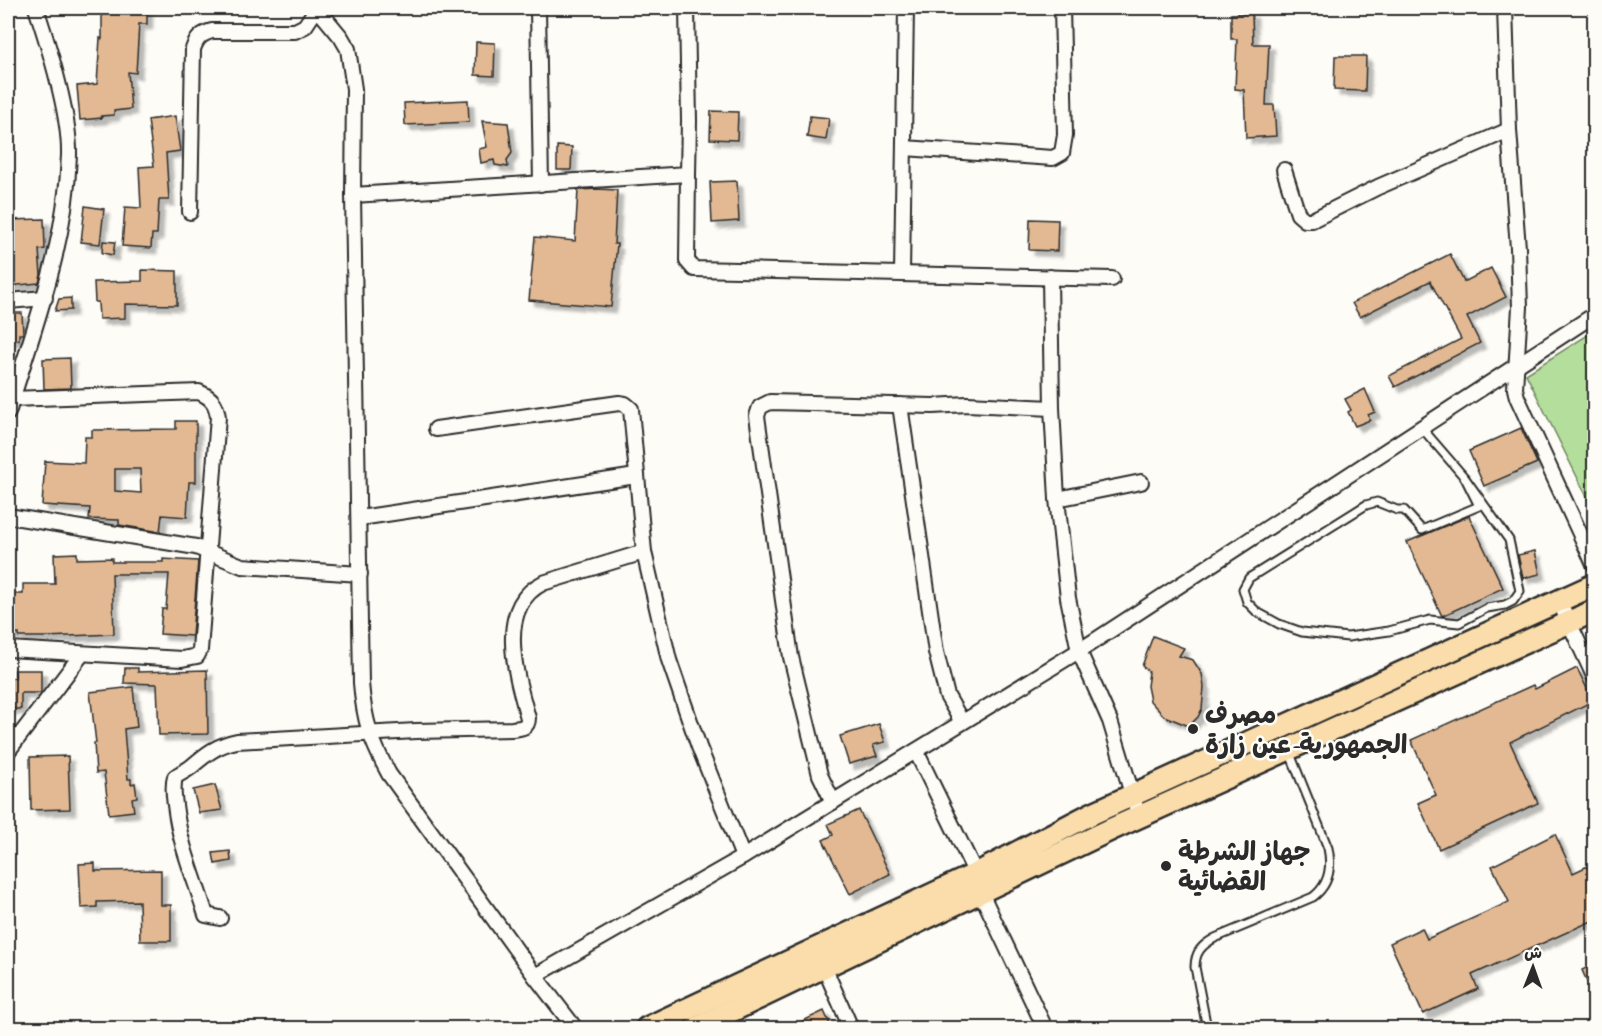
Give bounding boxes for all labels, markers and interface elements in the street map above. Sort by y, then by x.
place label: مصرف الجمهورية-عين زارة [1205,698,1408,761]
marker: مصرف الجمهورية-عين زارة [1186,722,1200,736]
place label: جهاز الشرطة القضائية [1178,835,1311,898]
marker: جهاز الشرطة القضائية [1159,859,1173,873]
north arrow [1503,937,1563,997]
text: ش [1524,943,1542,963]

